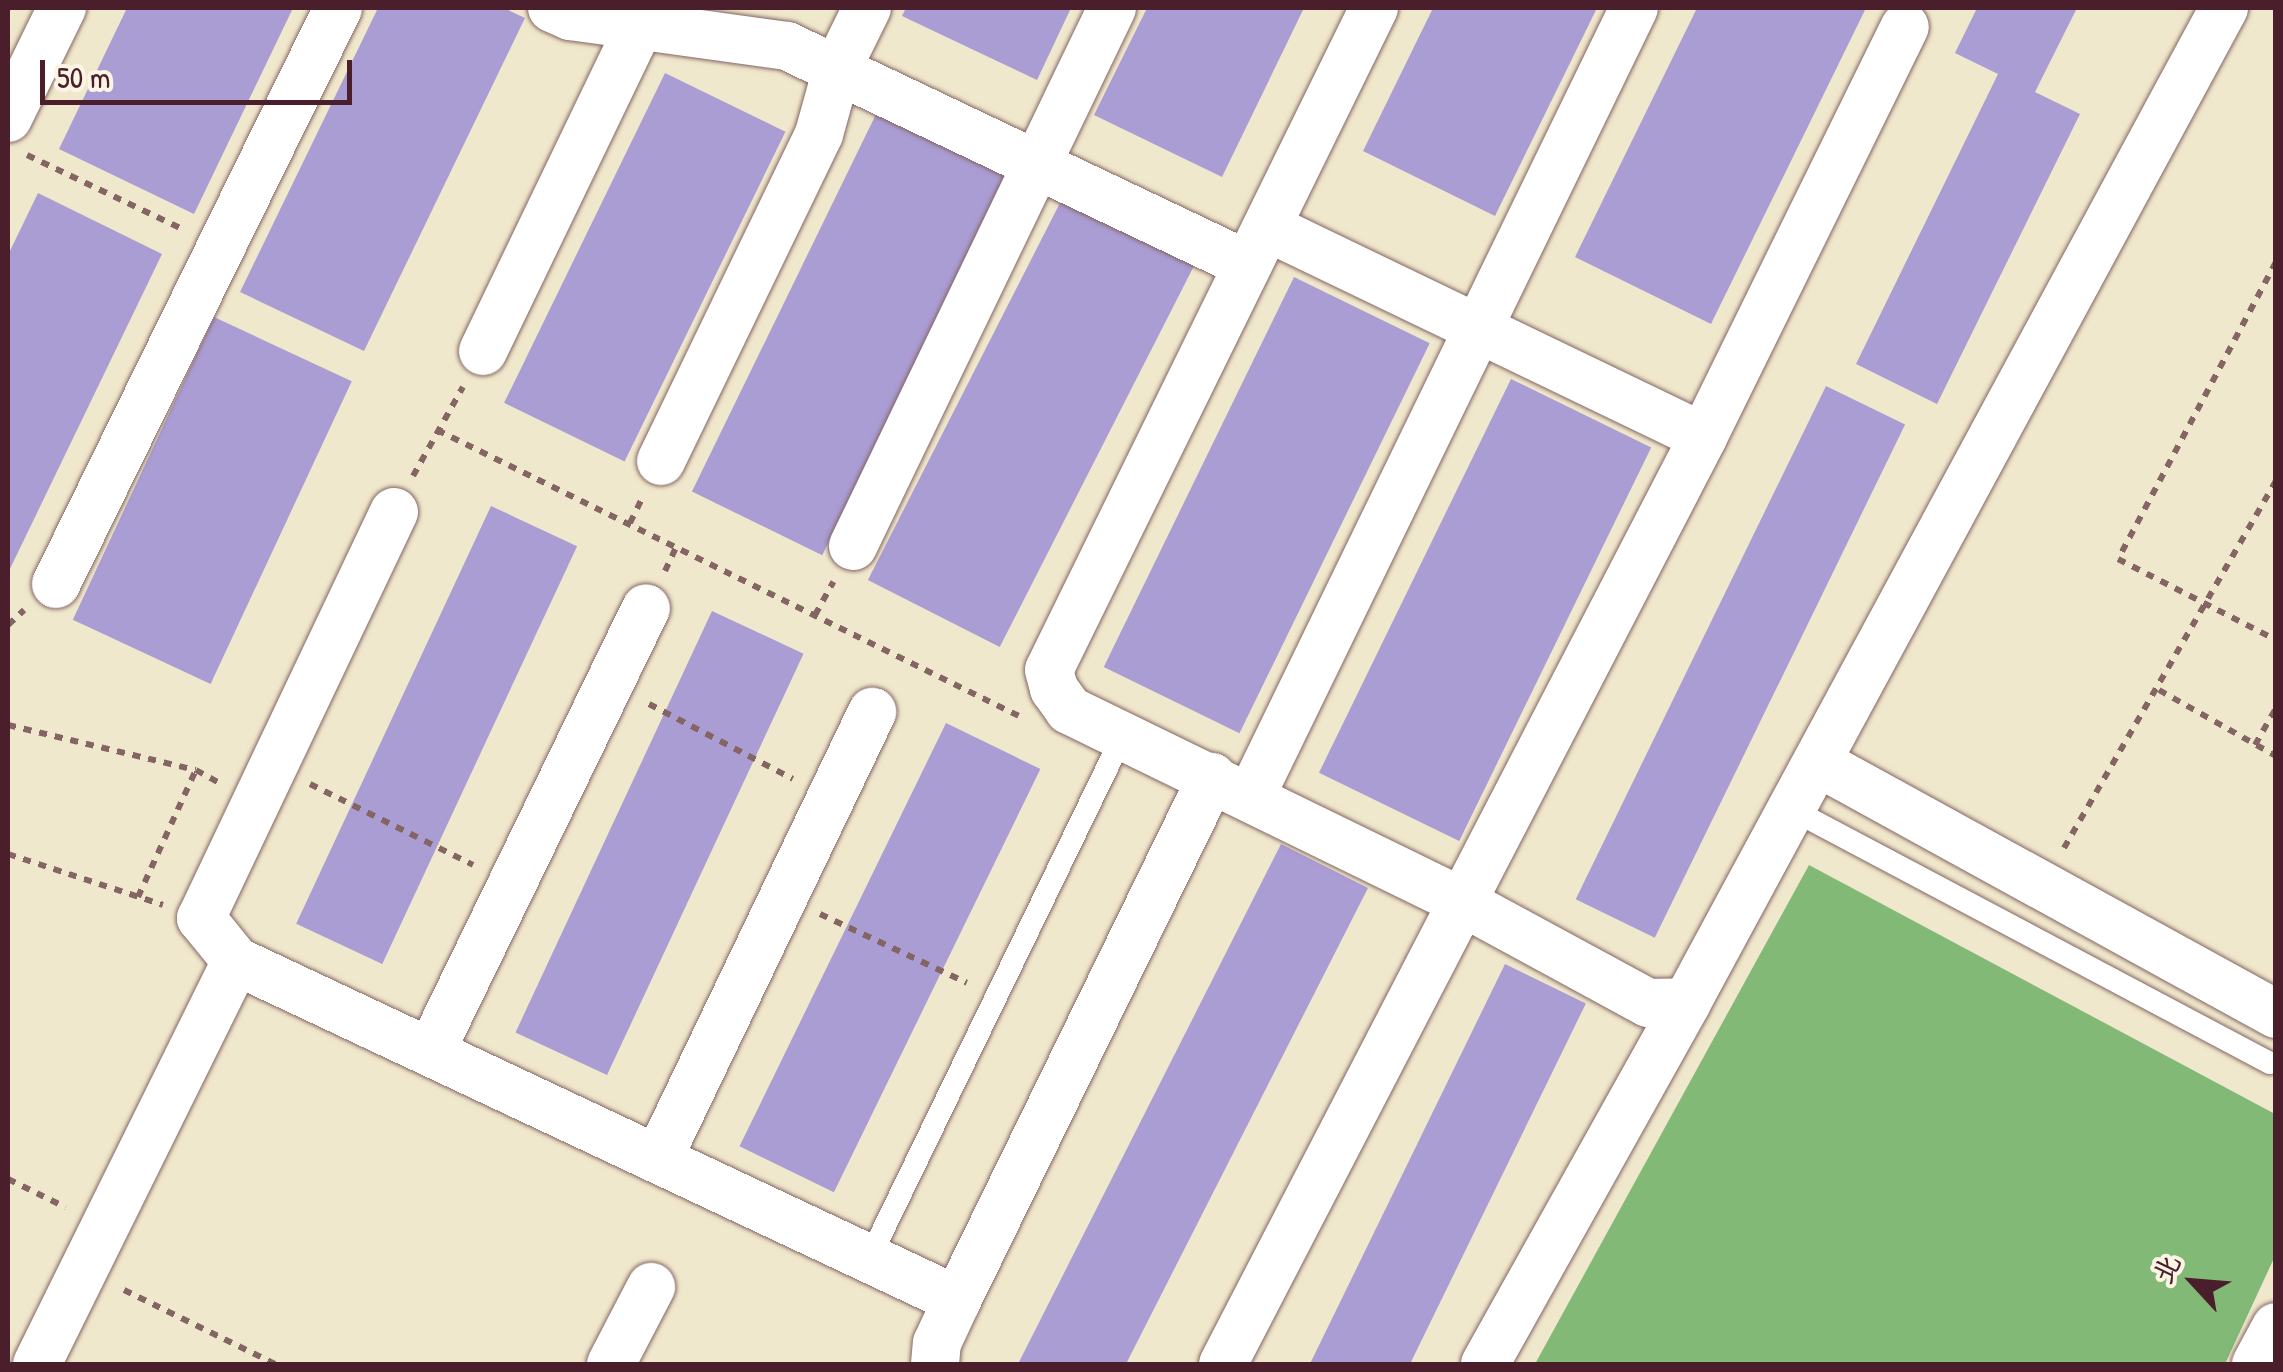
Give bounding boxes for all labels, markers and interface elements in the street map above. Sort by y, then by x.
scale bar [45,40,358,102]
text: 50 m [57,57,110,97]
north arrow [2143,1232,2243,1332]
text: 北 [2143,1248,2189,1290]

